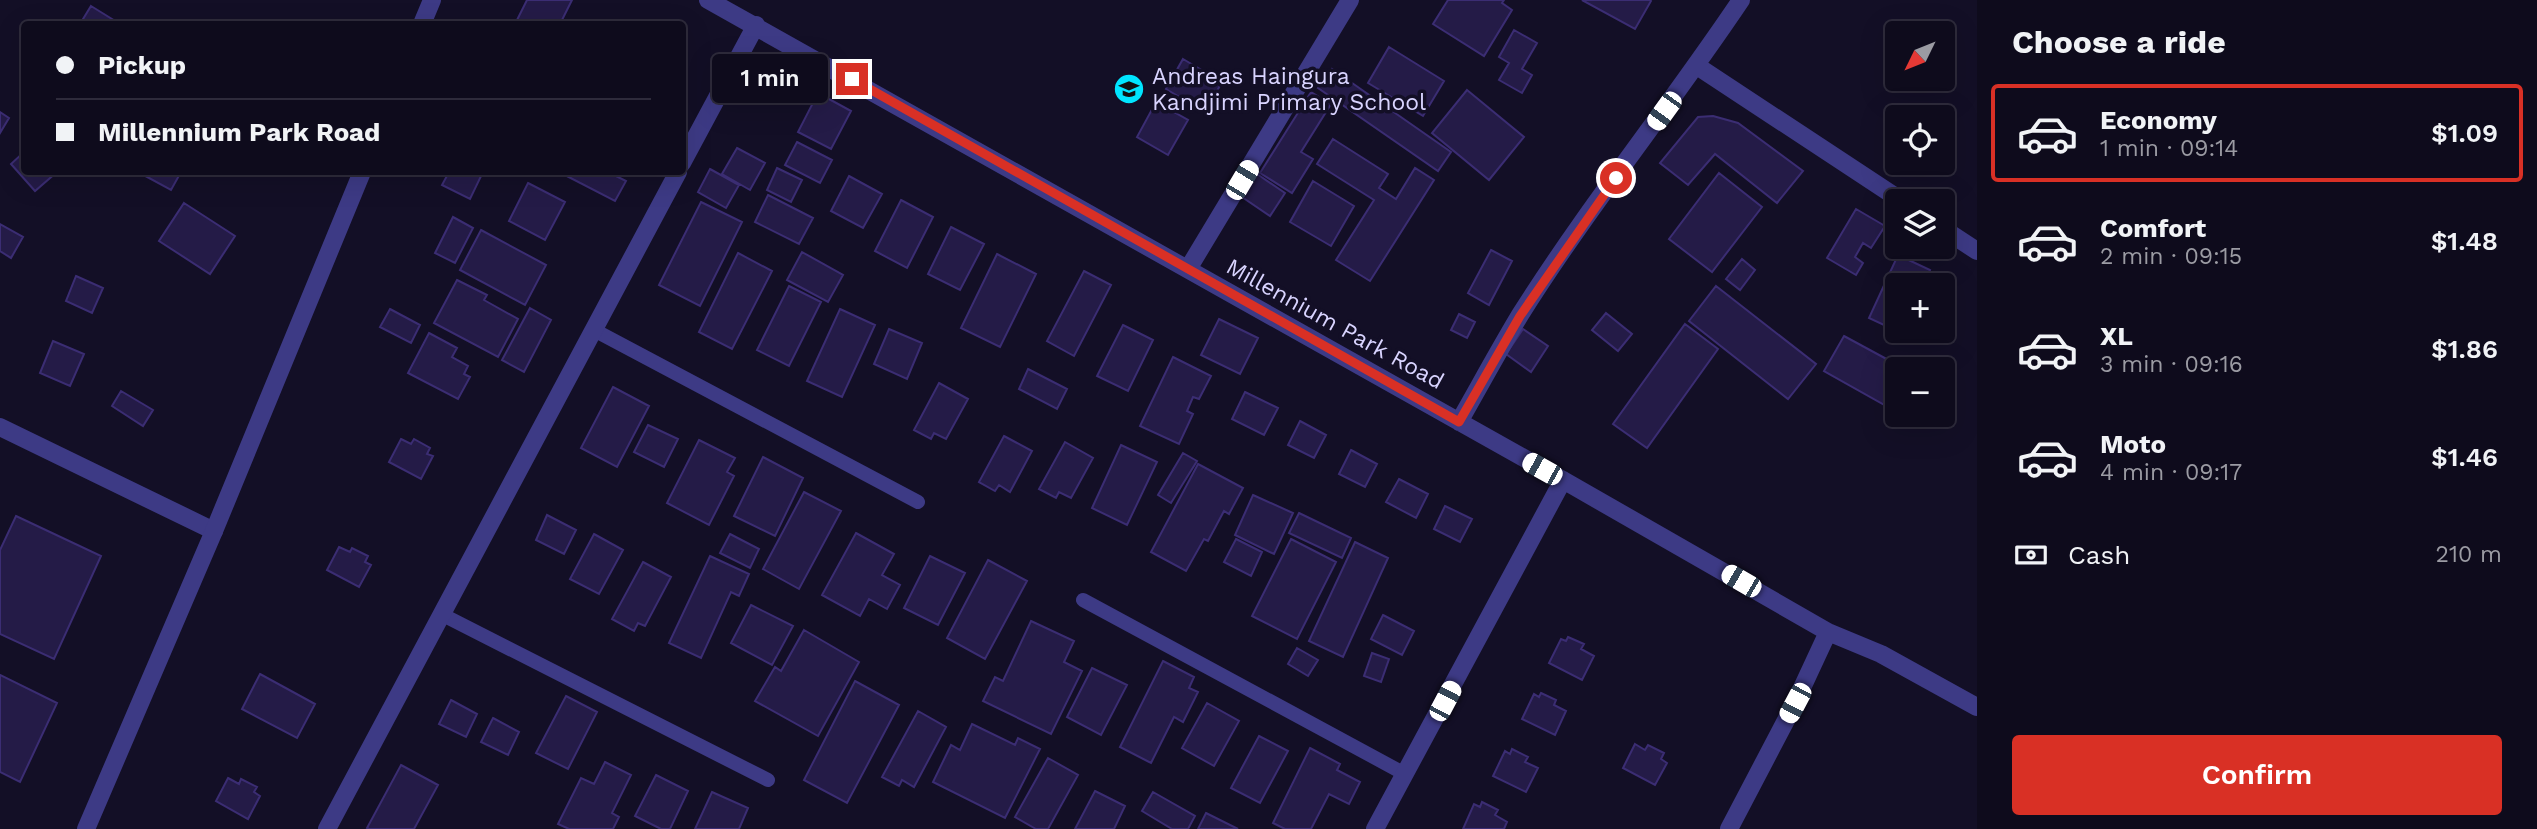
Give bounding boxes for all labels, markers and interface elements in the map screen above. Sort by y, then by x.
north arrow [1885,21,1955,91]
map controls [1885,21,1955,427]
text: Choose a ride [2012,23,2226,61]
text: Pickup [98,50,186,80]
callout: 1 min [712,55,828,104]
route end [836,63,868,95]
place label: Andreas Haingura Kandjimi Primary School [1152,63,1426,116]
text: 1 min [740,65,800,92]
school or university icon: Andreas Haingura Kandjimi Primary School [1112,72,1146,106]
car [1644,88,1685,134]
icon: car [2016,102,2079,165]
button: locate [1885,105,1955,175]
text: Economy [2100,105,2217,135]
text: Millennium Park Road [98,117,380,147]
text: $1.09 [2431,118,2498,148]
text: 1 min · 09:14 [2100,135,2238,162]
car [1223,157,1262,203]
route start [1600,162,1632,194]
button: layers [1885,189,1955,259]
icon: car [2016,210,2079,273]
text: Comfort [2100,213,2206,243]
text: $1.48 [2431,226,2498,256]
text: 2 min · 09:15 [2100,243,2242,270]
street label: Millennium Park Road [1221,253,1449,395]
button: + [1885,273,1955,343]
icon: car [2016,318,2079,381]
text: XL [2100,321,2133,351]
text: $1.86 [2431,334,2498,364]
text: 3 min · 09:16 [2100,351,2243,378]
button: − [1885,357,1955,427]
icon: car [2016,426,2079,489]
text: Moto [2100,429,2166,459]
text: $1.46 [2431,442,2498,472]
car [1519,450,1566,488]
text: 4 min · 09:17 [2100,459,2242,486]
icon: cash [2012,536,2050,574]
text: Cash [2068,540,2130,570]
text: 210 m [2436,541,2502,568]
car [1718,561,1765,601]
car [1426,678,1465,724]
car [1776,680,1815,726]
button: Confirm [2012,735,2502,815]

